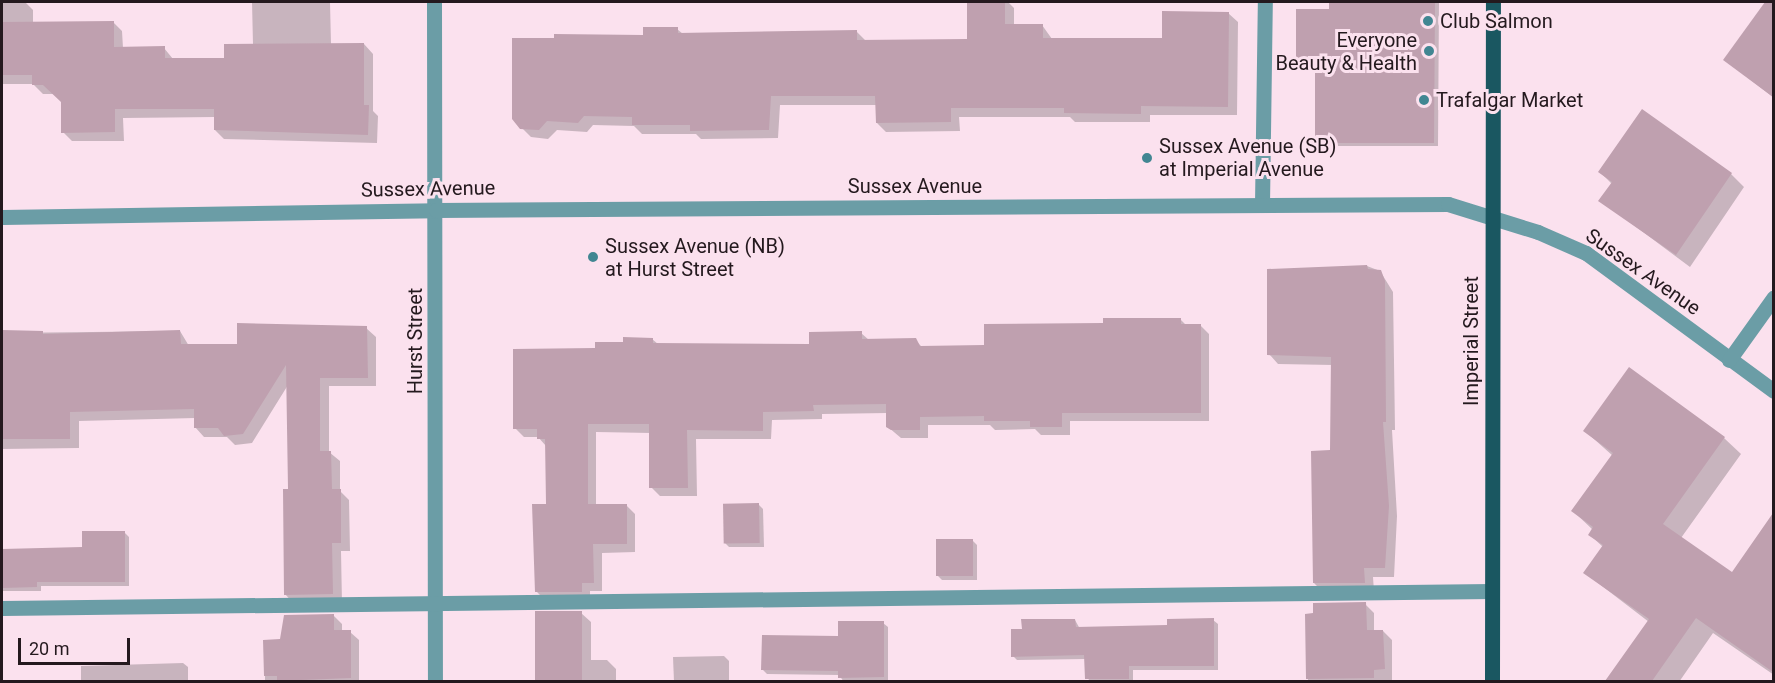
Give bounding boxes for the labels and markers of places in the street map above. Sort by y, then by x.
place label: Club Salmon [1440,9,1553,33]
marker: Club Salmon [1421,14,1435,28]
place label: Everyone Beauty & Health [1275,28,1417,75]
marker: Everyone Beauty & Health [1422,44,1436,58]
place label: Trafalgar Market [1436,88,1583,112]
marker: Trafalgar Market [1417,93,1431,107]
place label: Sussex Avenue (SB) at Imperial Avenue [1159,134,1337,181]
marker: Sussex Avenue (SB) at Imperial Avenue [1140,151,1154,165]
place label: Sussex Avenue (NB) at Hurst Street [605,234,785,281]
marker: Sussex Avenue (NB) at Hurst Street [586,250,600,264]

